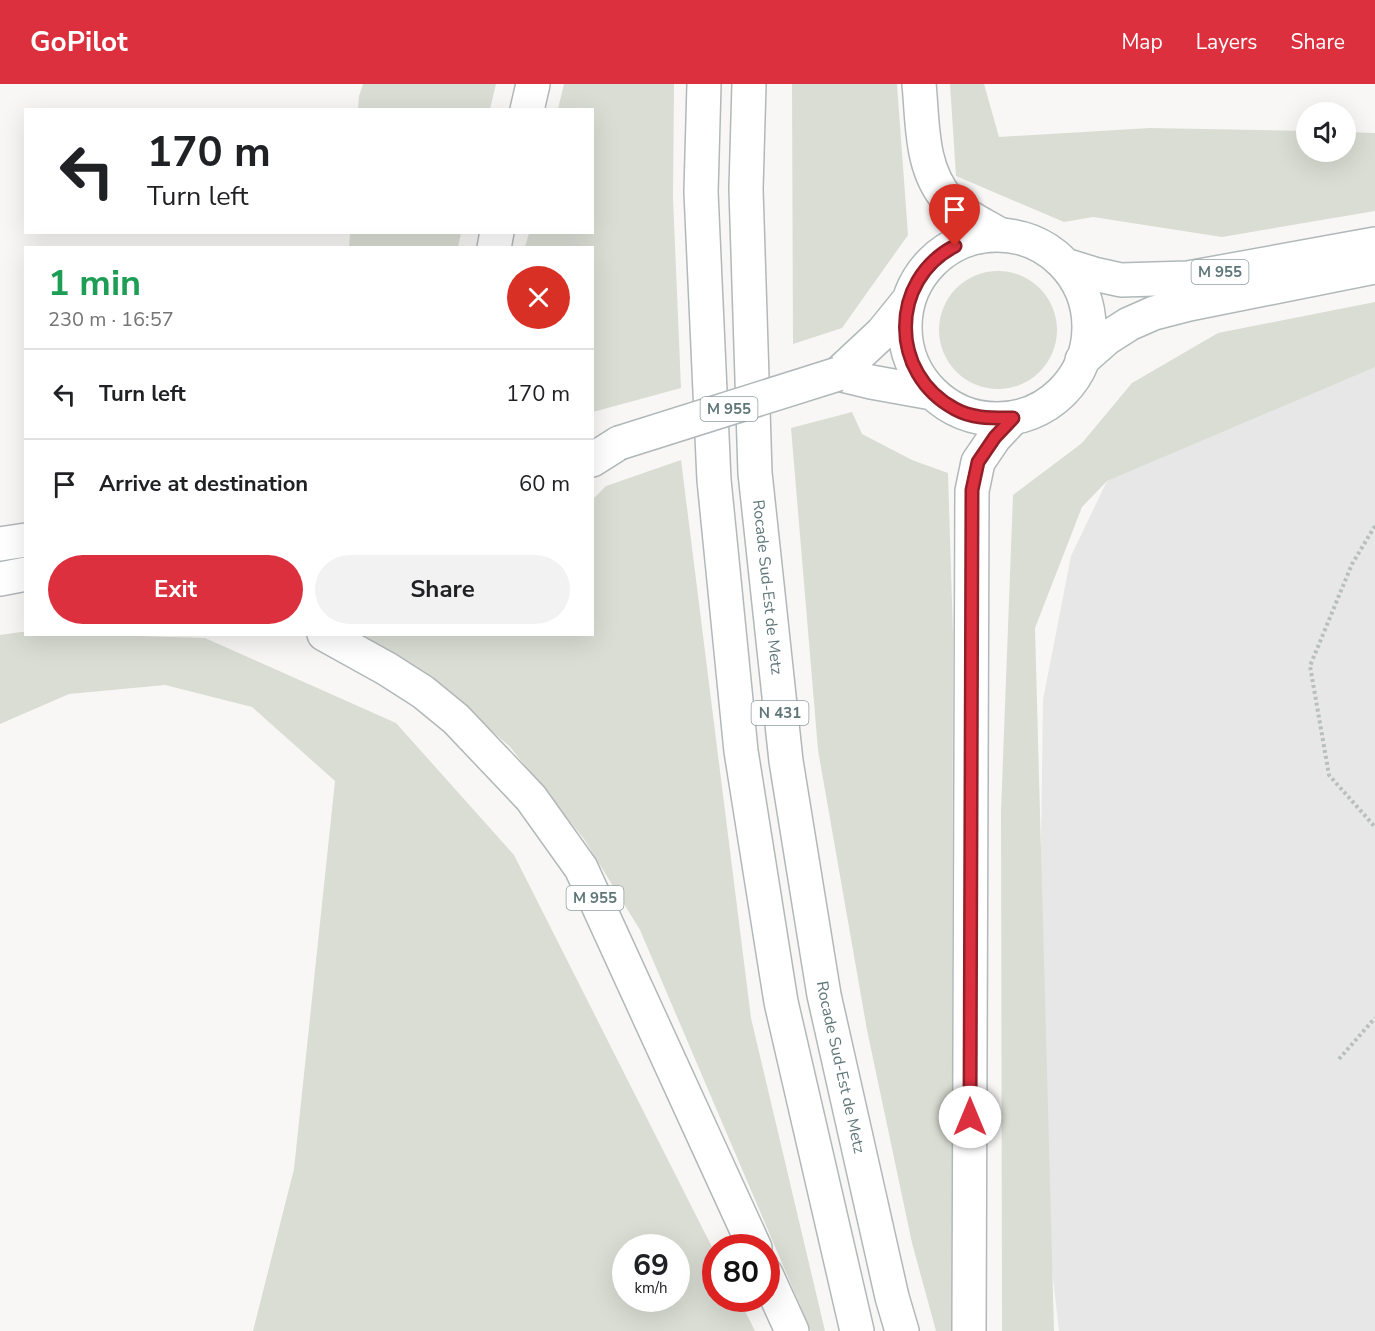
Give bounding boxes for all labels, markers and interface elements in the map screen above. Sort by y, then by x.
text: GoPilot [30,23,128,61]
text: Map [1121,28,1163,56]
text: Layers [1196,28,1257,56]
text: Share [1290,28,1345,56]
map controls [1296,102,1356,162]
button: sound [1296,102,1356,162]
text: 170 m [147,124,271,181]
icon: left [48,132,126,210]
text: Turn left [147,178,248,215]
pin [929,184,980,246]
icon: arrive [938,193,971,226]
text: 1 min [48,259,141,308]
road number: M 955 [1192,260,1248,284]
button: close [507,266,570,329]
text: 230 m · 16:57 [48,306,174,333]
icon: left [48,378,81,411]
text: Turn left [99,379,186,409]
text: 170 m [506,379,570,409]
road number: M 955 [700,397,758,421]
icon: arrive [48,468,81,501]
text: Arrive at destination [99,469,308,499]
text: 60 m [519,469,570,499]
street label: Rocade Sud-Est de Metz [747,498,788,676]
button: Exit [48,555,303,624]
button: Share [315,555,570,624]
road number: N 431 [752,701,808,725]
road number: M 955 [566,886,624,910]
street label: Rocade Sud-Est de Metz [811,980,870,1156]
position arrow [938,1085,1002,1149]
speed limit sign: 80 [702,1234,780,1312]
text: 69 [633,1245,669,1286]
text: km/h [634,1278,668,1298]

